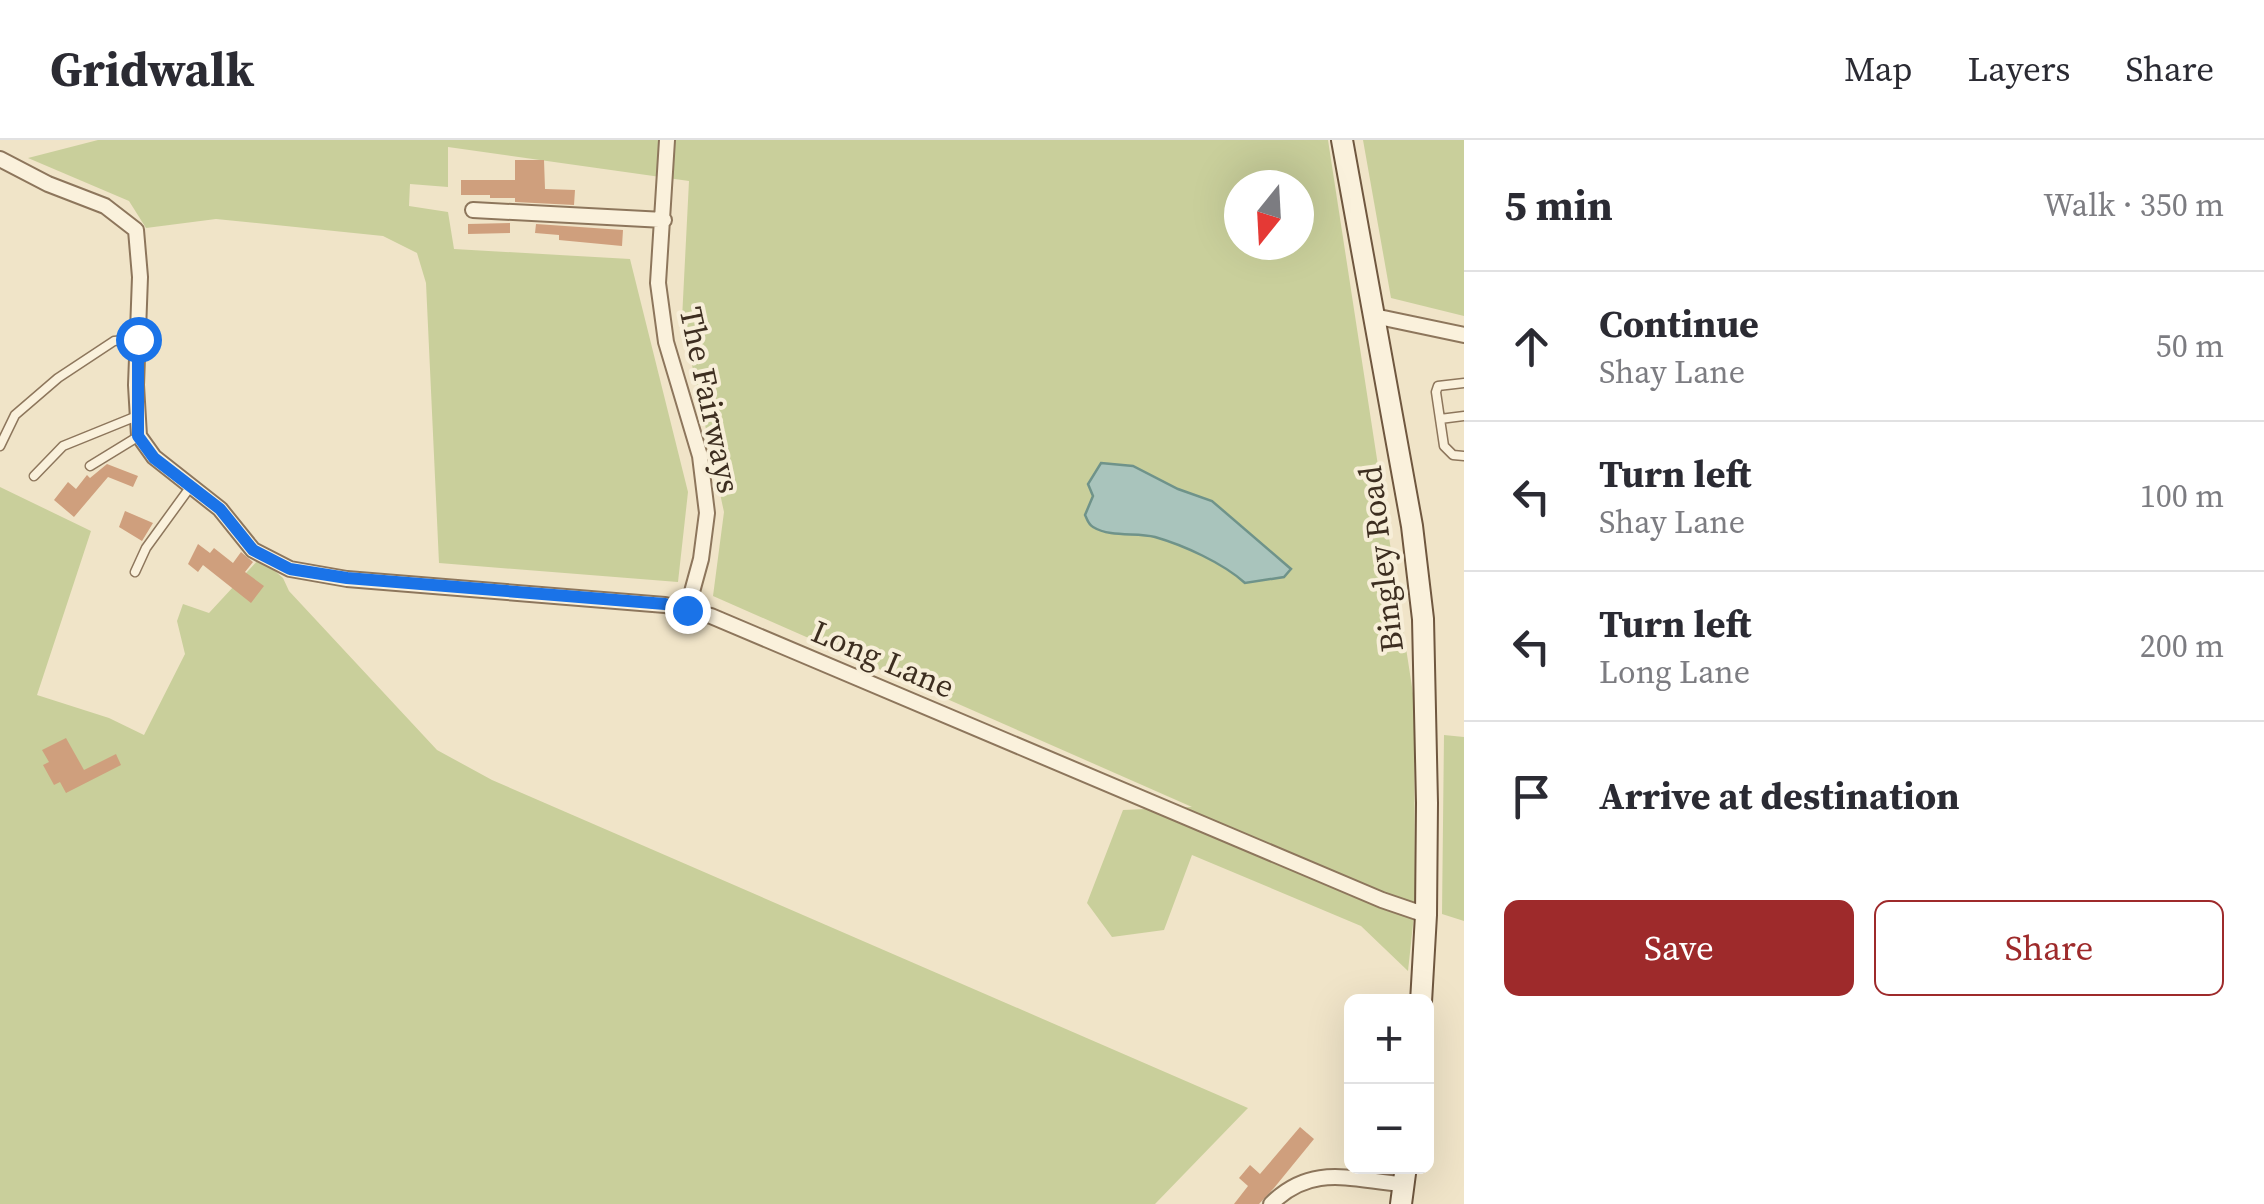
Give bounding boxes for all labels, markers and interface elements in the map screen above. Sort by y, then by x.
text: Gridwalk [50,36,254,102]
text: Map [1844,45,1912,93]
text: Layers [1967,45,2070,93]
text: Share [2125,45,2214,93]
north arrow [1224,170,1314,260]
text: 5 min [1504,176,1613,234]
text: Walk · 350 m [2043,183,2224,227]
text: Continue [1599,298,1759,350]
street label: The Fairways [669,303,751,497]
route start [116,317,162,363]
icon: ahead [1504,319,1559,374]
text: 50 m [2156,324,2224,368]
text: Shay Lane [1599,350,1745,394]
text: Turn left [1599,448,1751,500]
street label: Bingley Road [1348,463,1414,655]
icon: left [1504,469,1559,524]
text: 100 m [2140,474,2224,518]
text: Shay Lane [1599,500,1745,544]
route end [665,588,711,634]
text: Turn left [1599,598,1751,650]
street label: Long Lane [805,609,961,709]
icon: left [1504,619,1559,674]
text: 200 m [2140,624,2224,668]
text: Long Lane [1599,650,1750,694]
icon: arrive [1504,769,1559,824]
text: Arrive at destination [1599,770,1960,822]
button: Save [1504,900,1854,996]
button: Share [1874,900,2224,996]
map controls [1344,994,1434,1174]
button: + [1344,994,1434,1084]
button: − [1344,1084,1434,1174]

